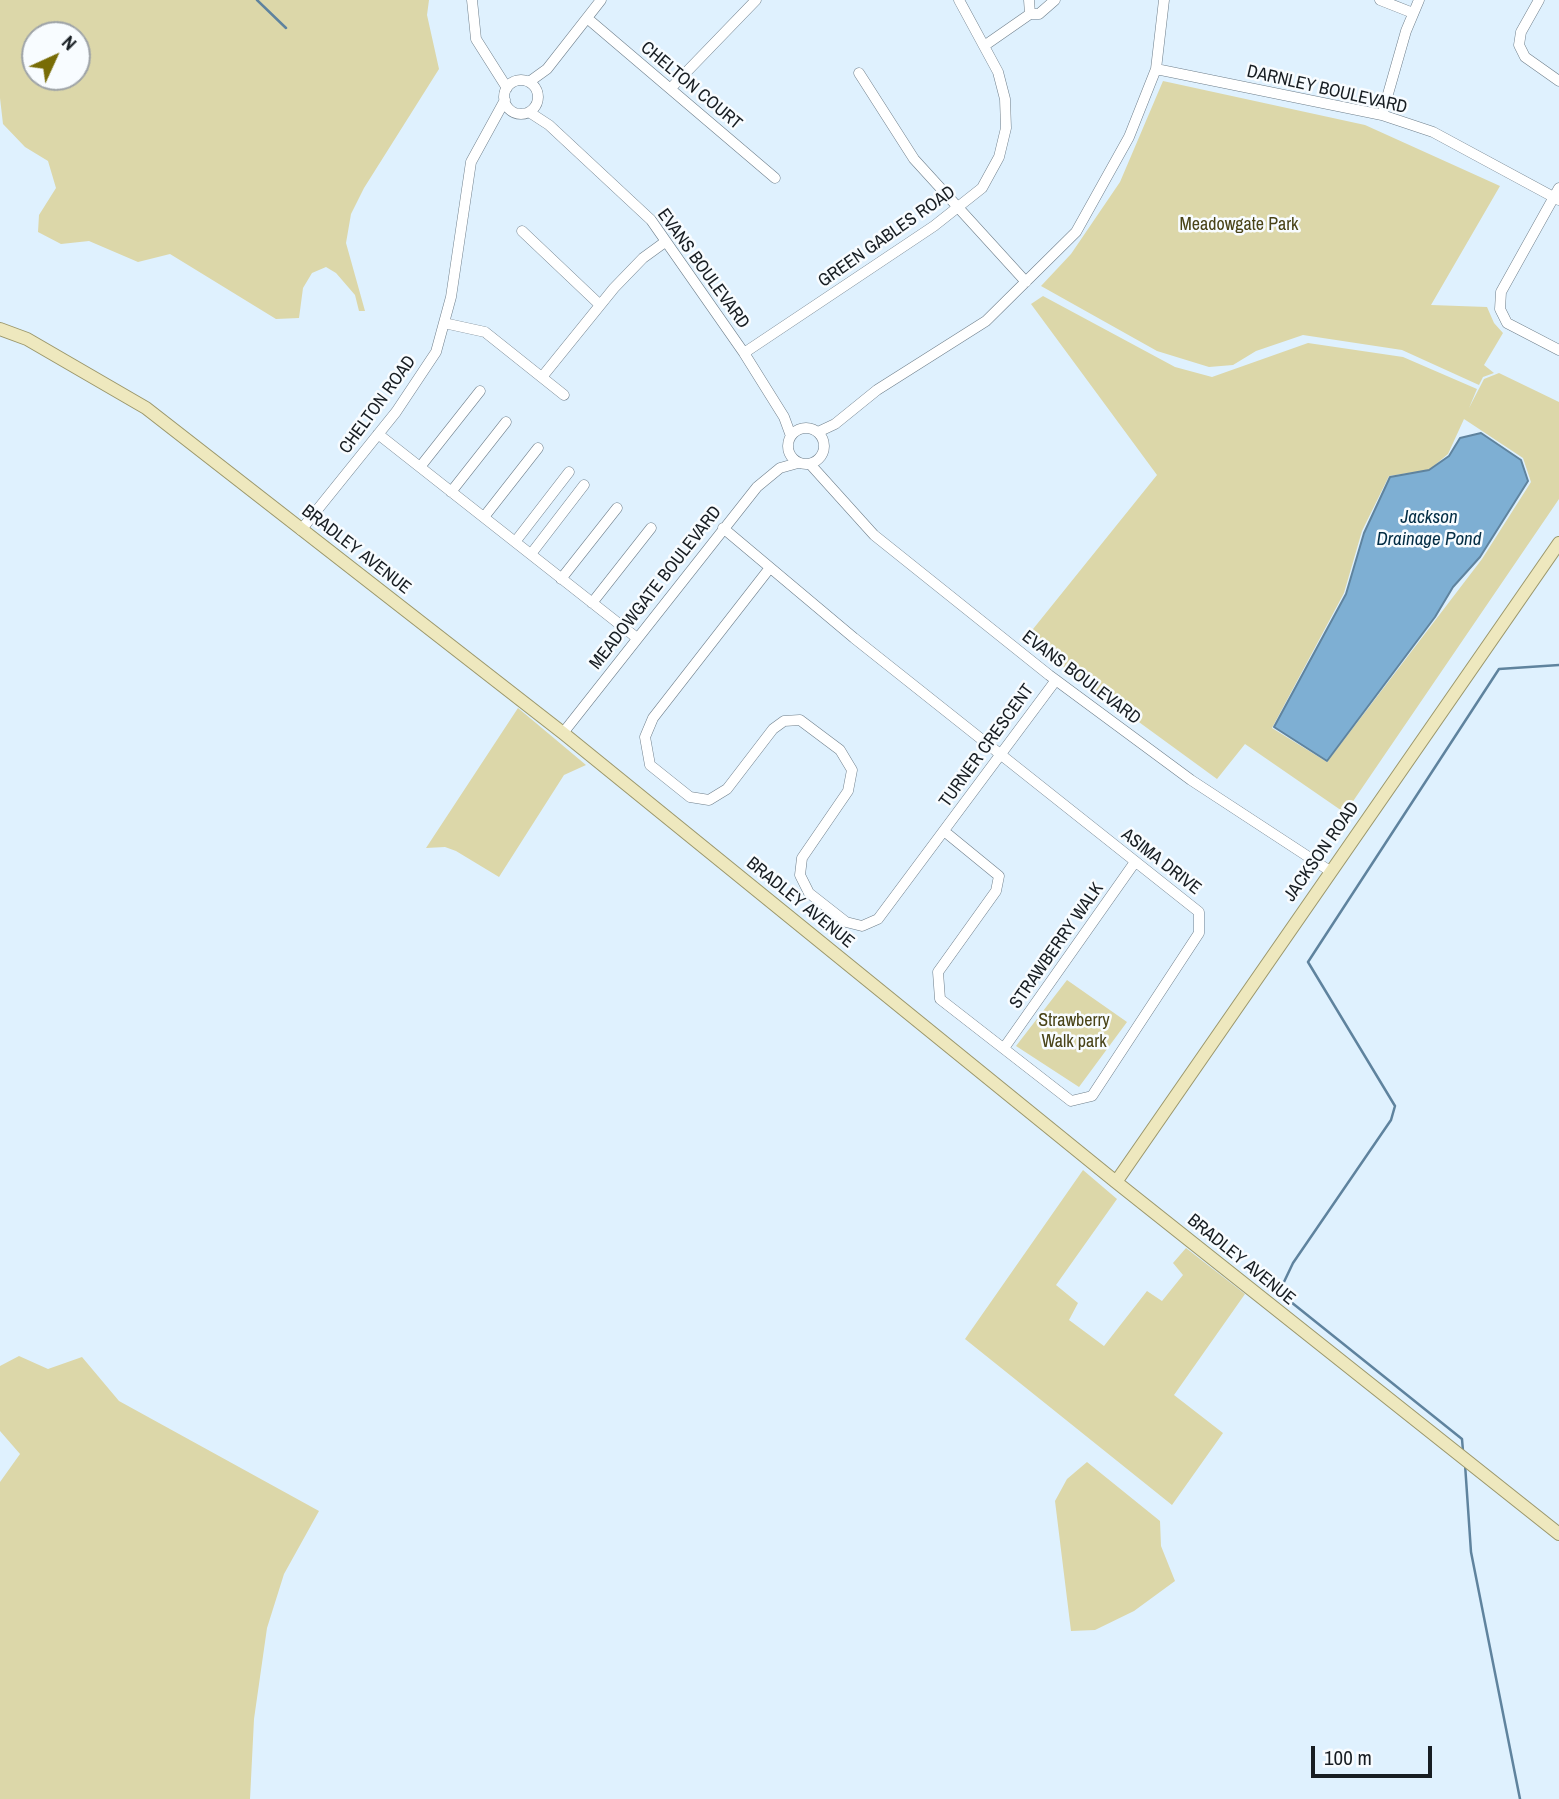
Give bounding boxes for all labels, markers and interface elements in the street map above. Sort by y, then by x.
north arrow [21,21,91,91]
text: N [56,29,83,56]
street label: CHELTON COURT [636,37,746,135]
street label: DARNLEY BOULEVARD [1245,61,1409,119]
street label: GREEN GABLES ROAD [814,182,960,292]
street label: EVANS BOULEVARD [652,205,754,333]
park label: Meadowgate Park [1180,214,1298,236]
street label: CHELTON ROAD [335,352,421,458]
street label: BRADLEY AVENUE [297,501,415,599]
street label: MEADOWGATE BOULEVARD [586,502,726,674]
water label: Jackson Drainage Pond [1377,507,1481,551]
street label: EVANS BOULEVARD [1017,626,1145,730]
street label: TURNER CRESCENT [935,680,1039,812]
street label: JACKSON ROAD [1280,798,1364,906]
street label: ASIMA DRIVE [1117,824,1205,900]
street label: BRADLEY AVENUE [742,853,858,953]
street label: STRAWBERRY WALK [1005,879,1109,1013]
park label: Strawberry Walk park [1038,1010,1110,1052]
street label: BRADLEY AVENUE [1183,1210,1299,1310]
scale bar [1314,1732,1435,1776]
text: 100 m [1324,1743,1372,1772]

